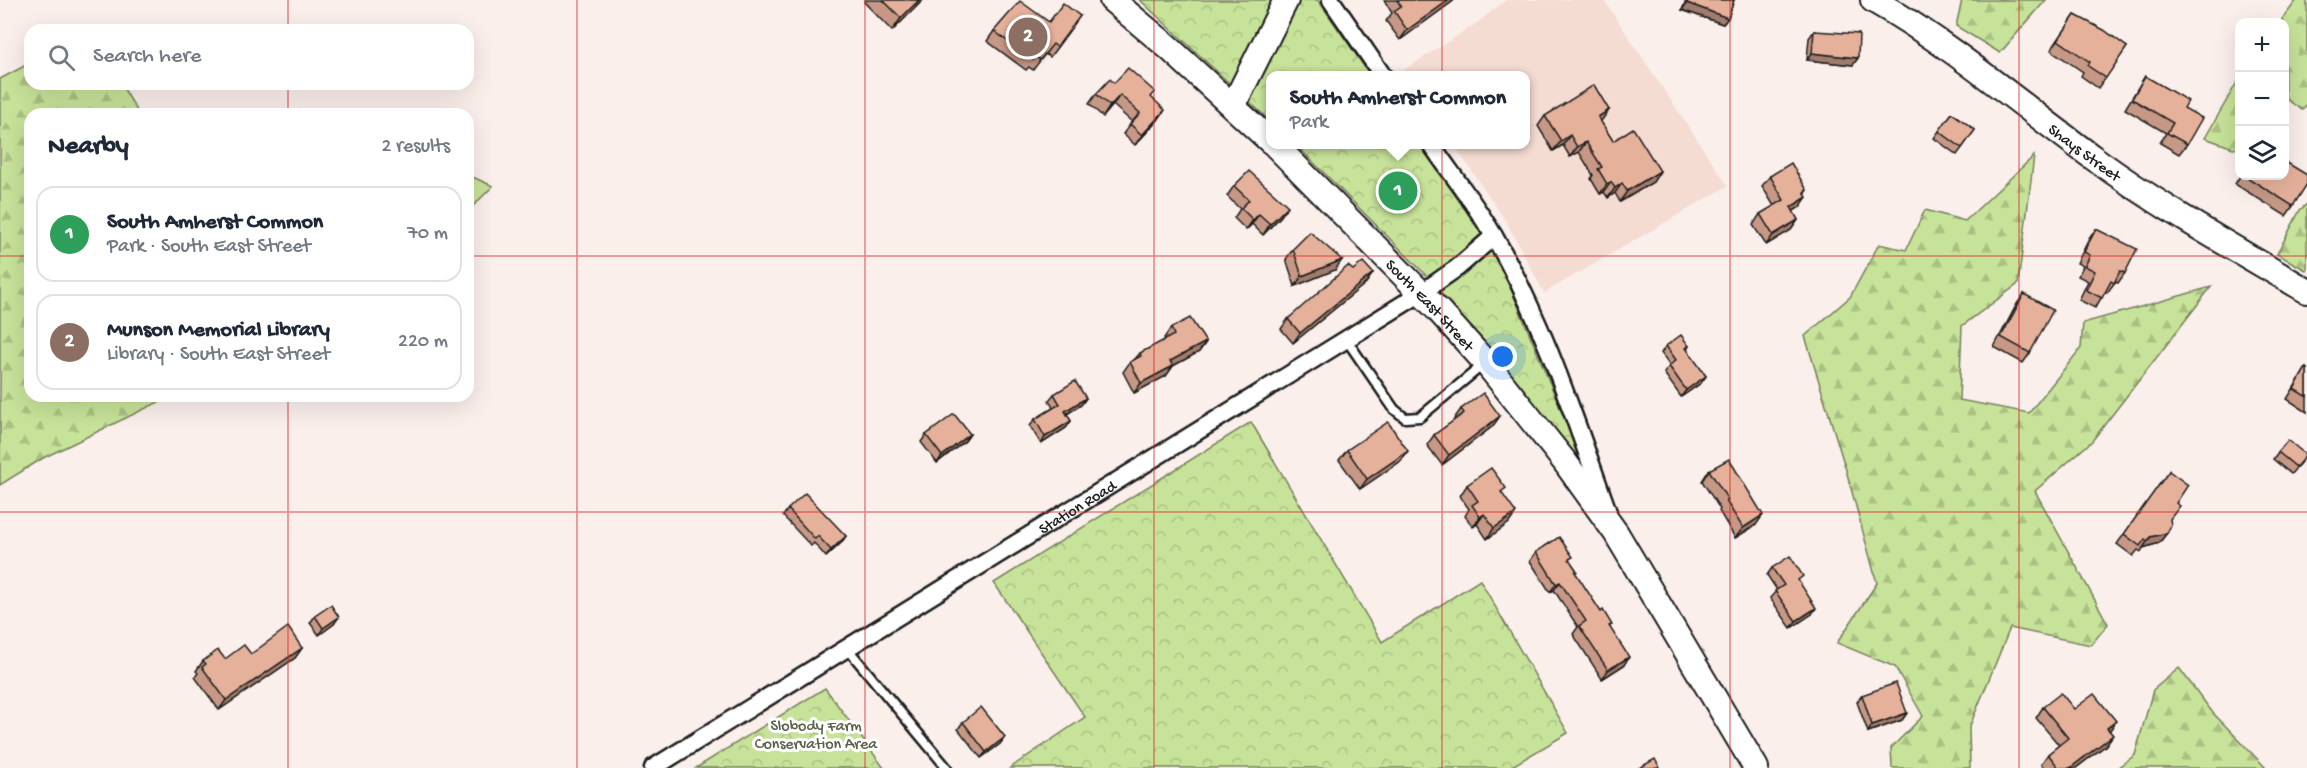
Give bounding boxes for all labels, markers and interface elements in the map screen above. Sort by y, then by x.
pin: 2 [1008,15,1048,60]
map controls [2235,18,2289,180]
button: + [2235,18,2289,72]
search box [24,24,474,90]
icon: search [45,41,78,74]
text: Search here [93,44,201,70]
popup [1266,71,1530,149]
button: − [2235,72,2289,126]
text: South Amherst Common [1290,86,1506,112]
text: Park [1290,112,1328,135]
street label: Shays Street [2043,121,2124,188]
button: layers [2235,126,2289,180]
text: Nearby [48,132,129,163]
text: 2 results [381,136,450,159]
pin: 1 [1378,168,1418,213]
text: South Amherst Common [107,210,323,236]
text: 1 [65,223,74,246]
text: 70 m [407,223,448,246]
text: Park · South East Street [107,236,311,259]
street label: South East Street [1380,256,1477,357]
text: Munson Memorial Library [107,318,330,344]
text: 2 [65,331,74,354]
text: 220 m [398,331,448,354]
your location [1488,342,1517,371]
text: Library · South East Street [107,344,330,367]
street label: Station Road [1036,477,1122,540]
park label: Slobody Farm Conservation Area [755,718,878,755]

